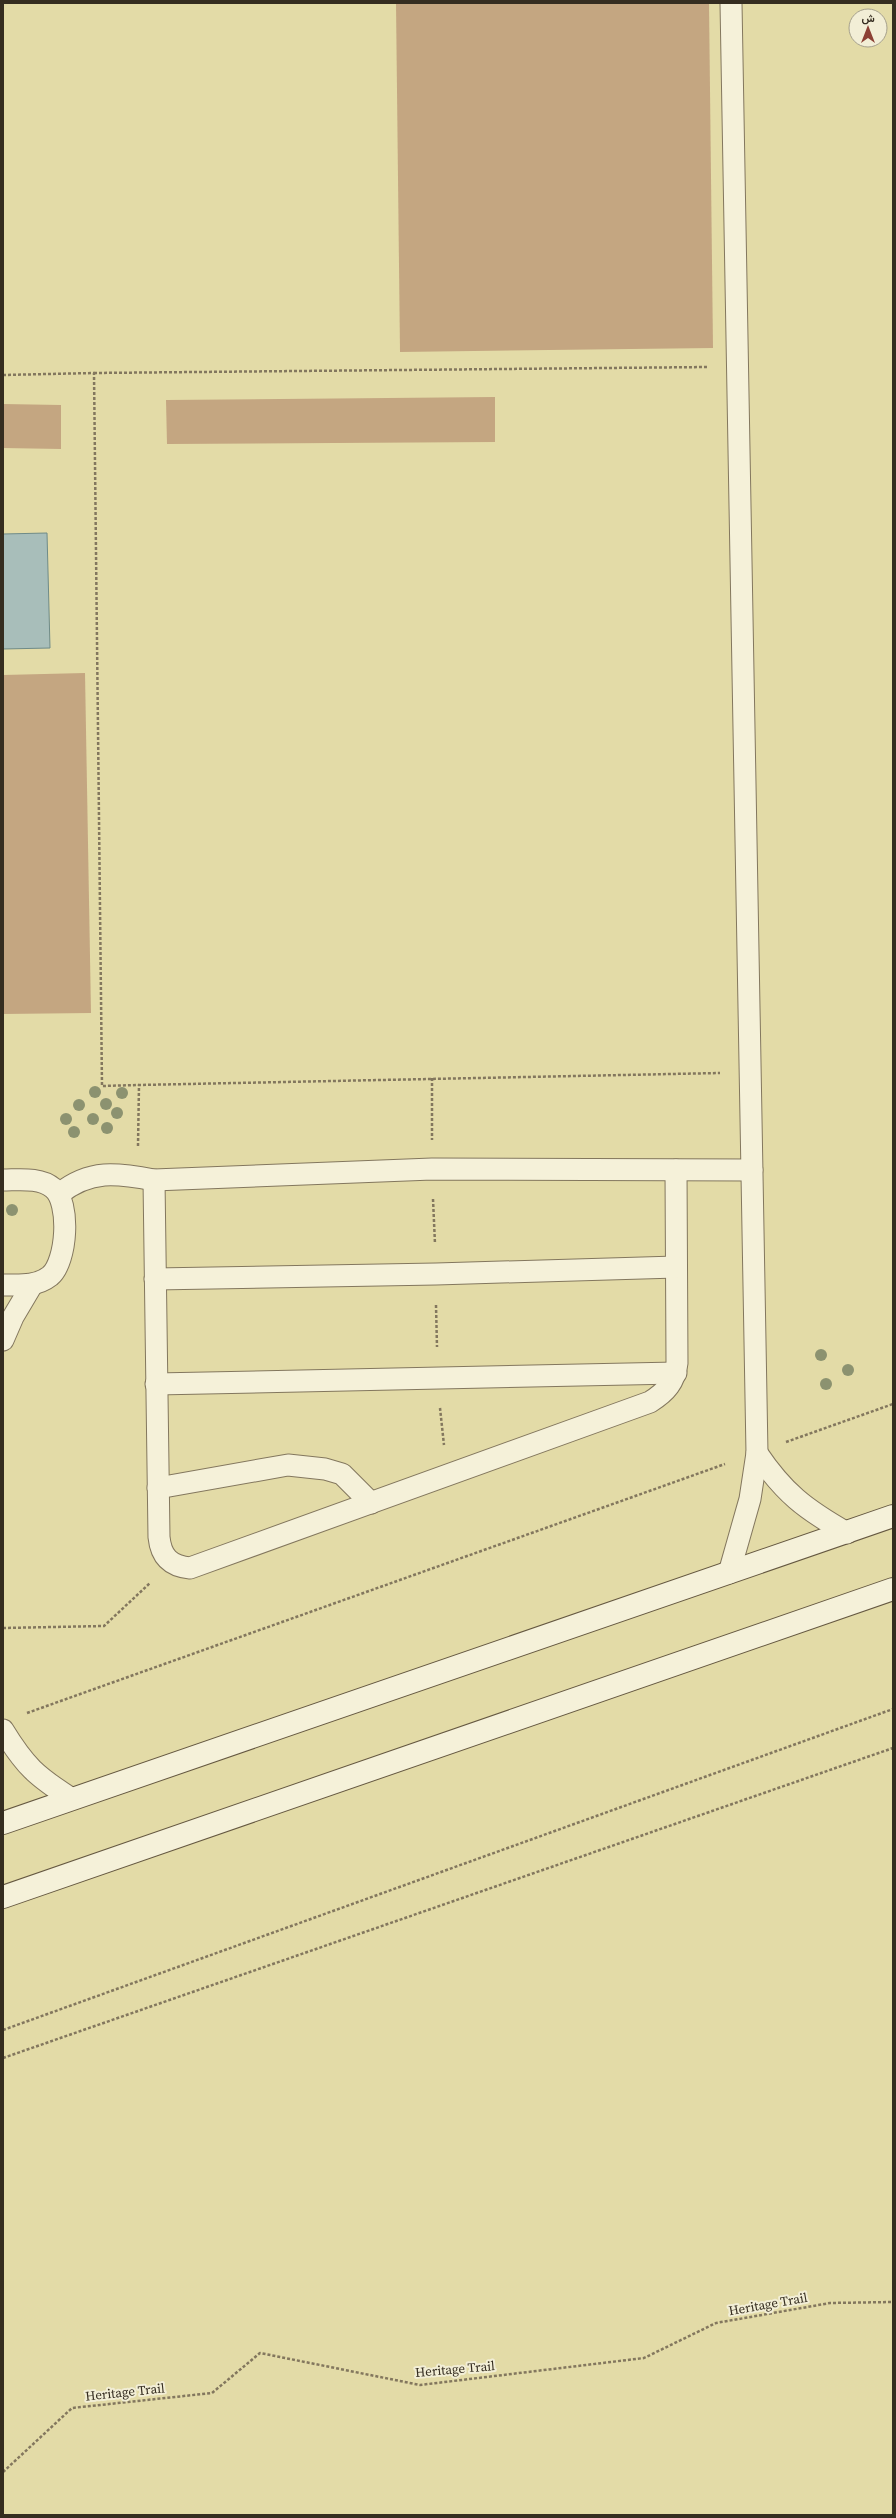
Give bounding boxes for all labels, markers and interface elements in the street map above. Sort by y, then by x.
north arrow [848,8,888,48]
text: ش [861,11,875,26]
street label: Heritage Trail [727,2289,809,2319]
street label: Heritage Trail [414,2357,496,2381]
street label: Heritage Trail [84,2379,166,2405]

